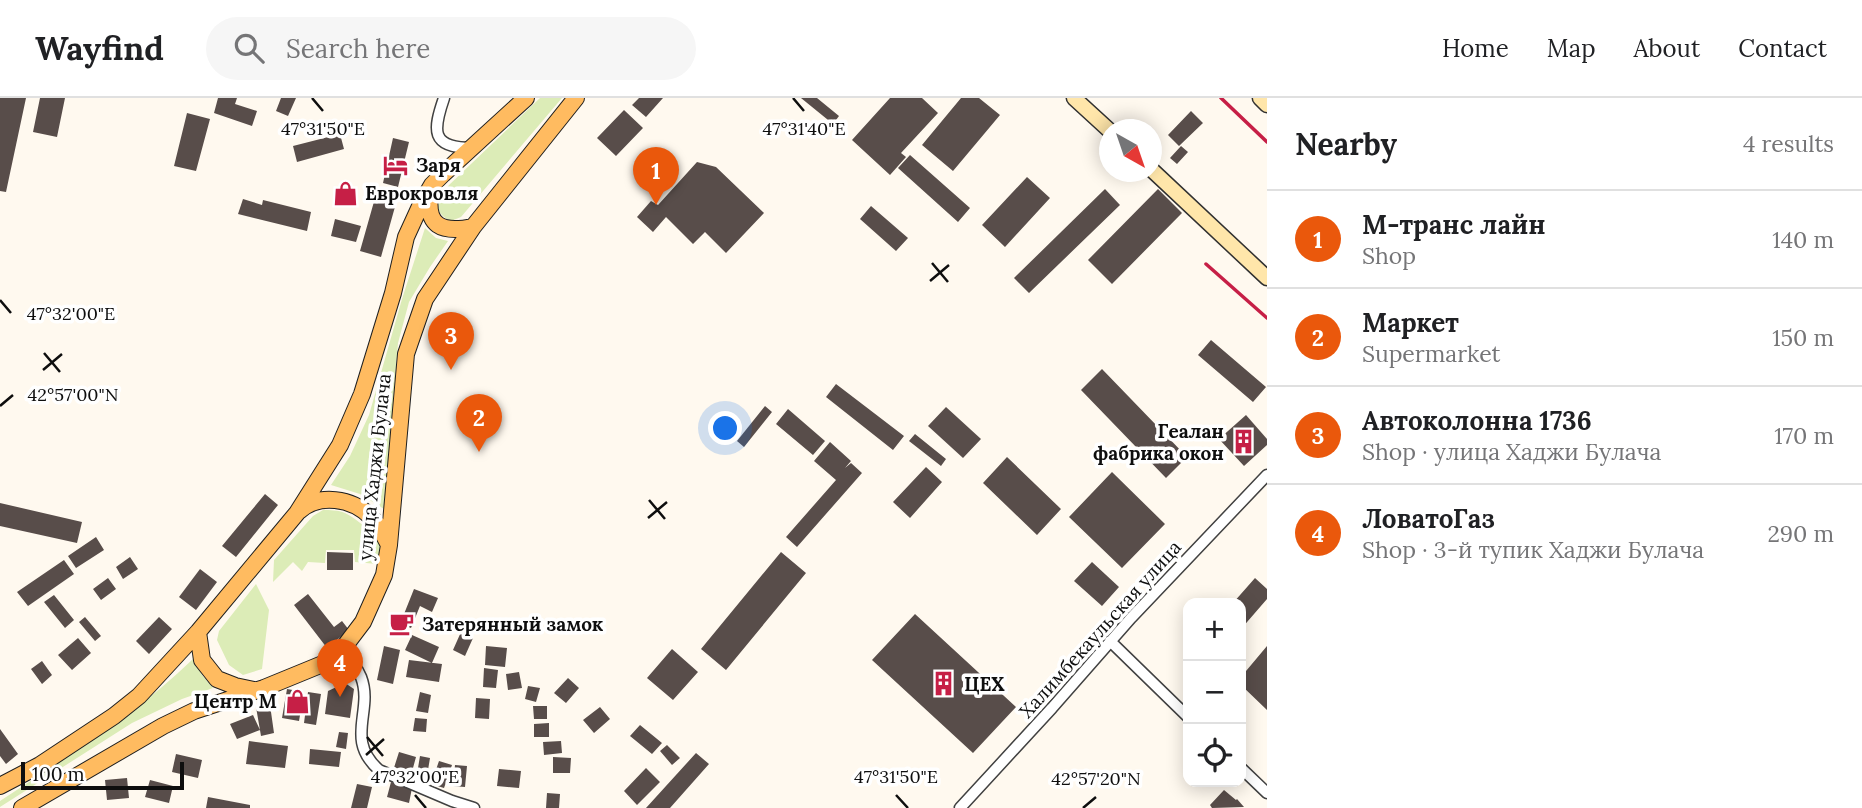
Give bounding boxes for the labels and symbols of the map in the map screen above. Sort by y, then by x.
text: 47°31'50"E [281,117,365,140]
text: 47°31'40"E [762,117,846,140]
north arrow [1099,119,1162,182]
pin: 1 [633,147,679,205]
hotel icon: Заря [382,151,410,179]
place label: Заря [416,153,461,177]
shop icon: Еврокровля [331,179,359,207]
place label: Еврокровля [365,181,478,205]
text: 47°32'00"E [27,302,115,325]
pin: 3 [428,312,474,370]
street label: улица Хаджи Булача [352,372,396,562]
text: 42°57'00"N [28,383,118,406]
pin: 2 [456,394,502,452]
your location [708,411,742,445]
place label: Геалан фабрика окон [1093,419,1224,465]
building icon: Геалан фабрика окон [1230,428,1258,456]
street label: Халимбекаульская улица [1014,535,1186,723]
cafe icon: Затерянный замок [388,610,416,638]
place label: Затерянный замок [422,612,603,636]
pin: 4 [317,639,363,697]
building icon: ЦЕХ [930,670,958,698]
place label: ЦЕХ [964,672,1005,696]
shop icon: Центр М [283,687,311,715]
place label: Центр М [194,689,277,713]
scale bar [21,759,184,791]
text: 47°32'00"E [371,765,459,788]
text: 47°31'50"E [854,765,938,788]
text: 42°57'20"N [1051,767,1141,790]

